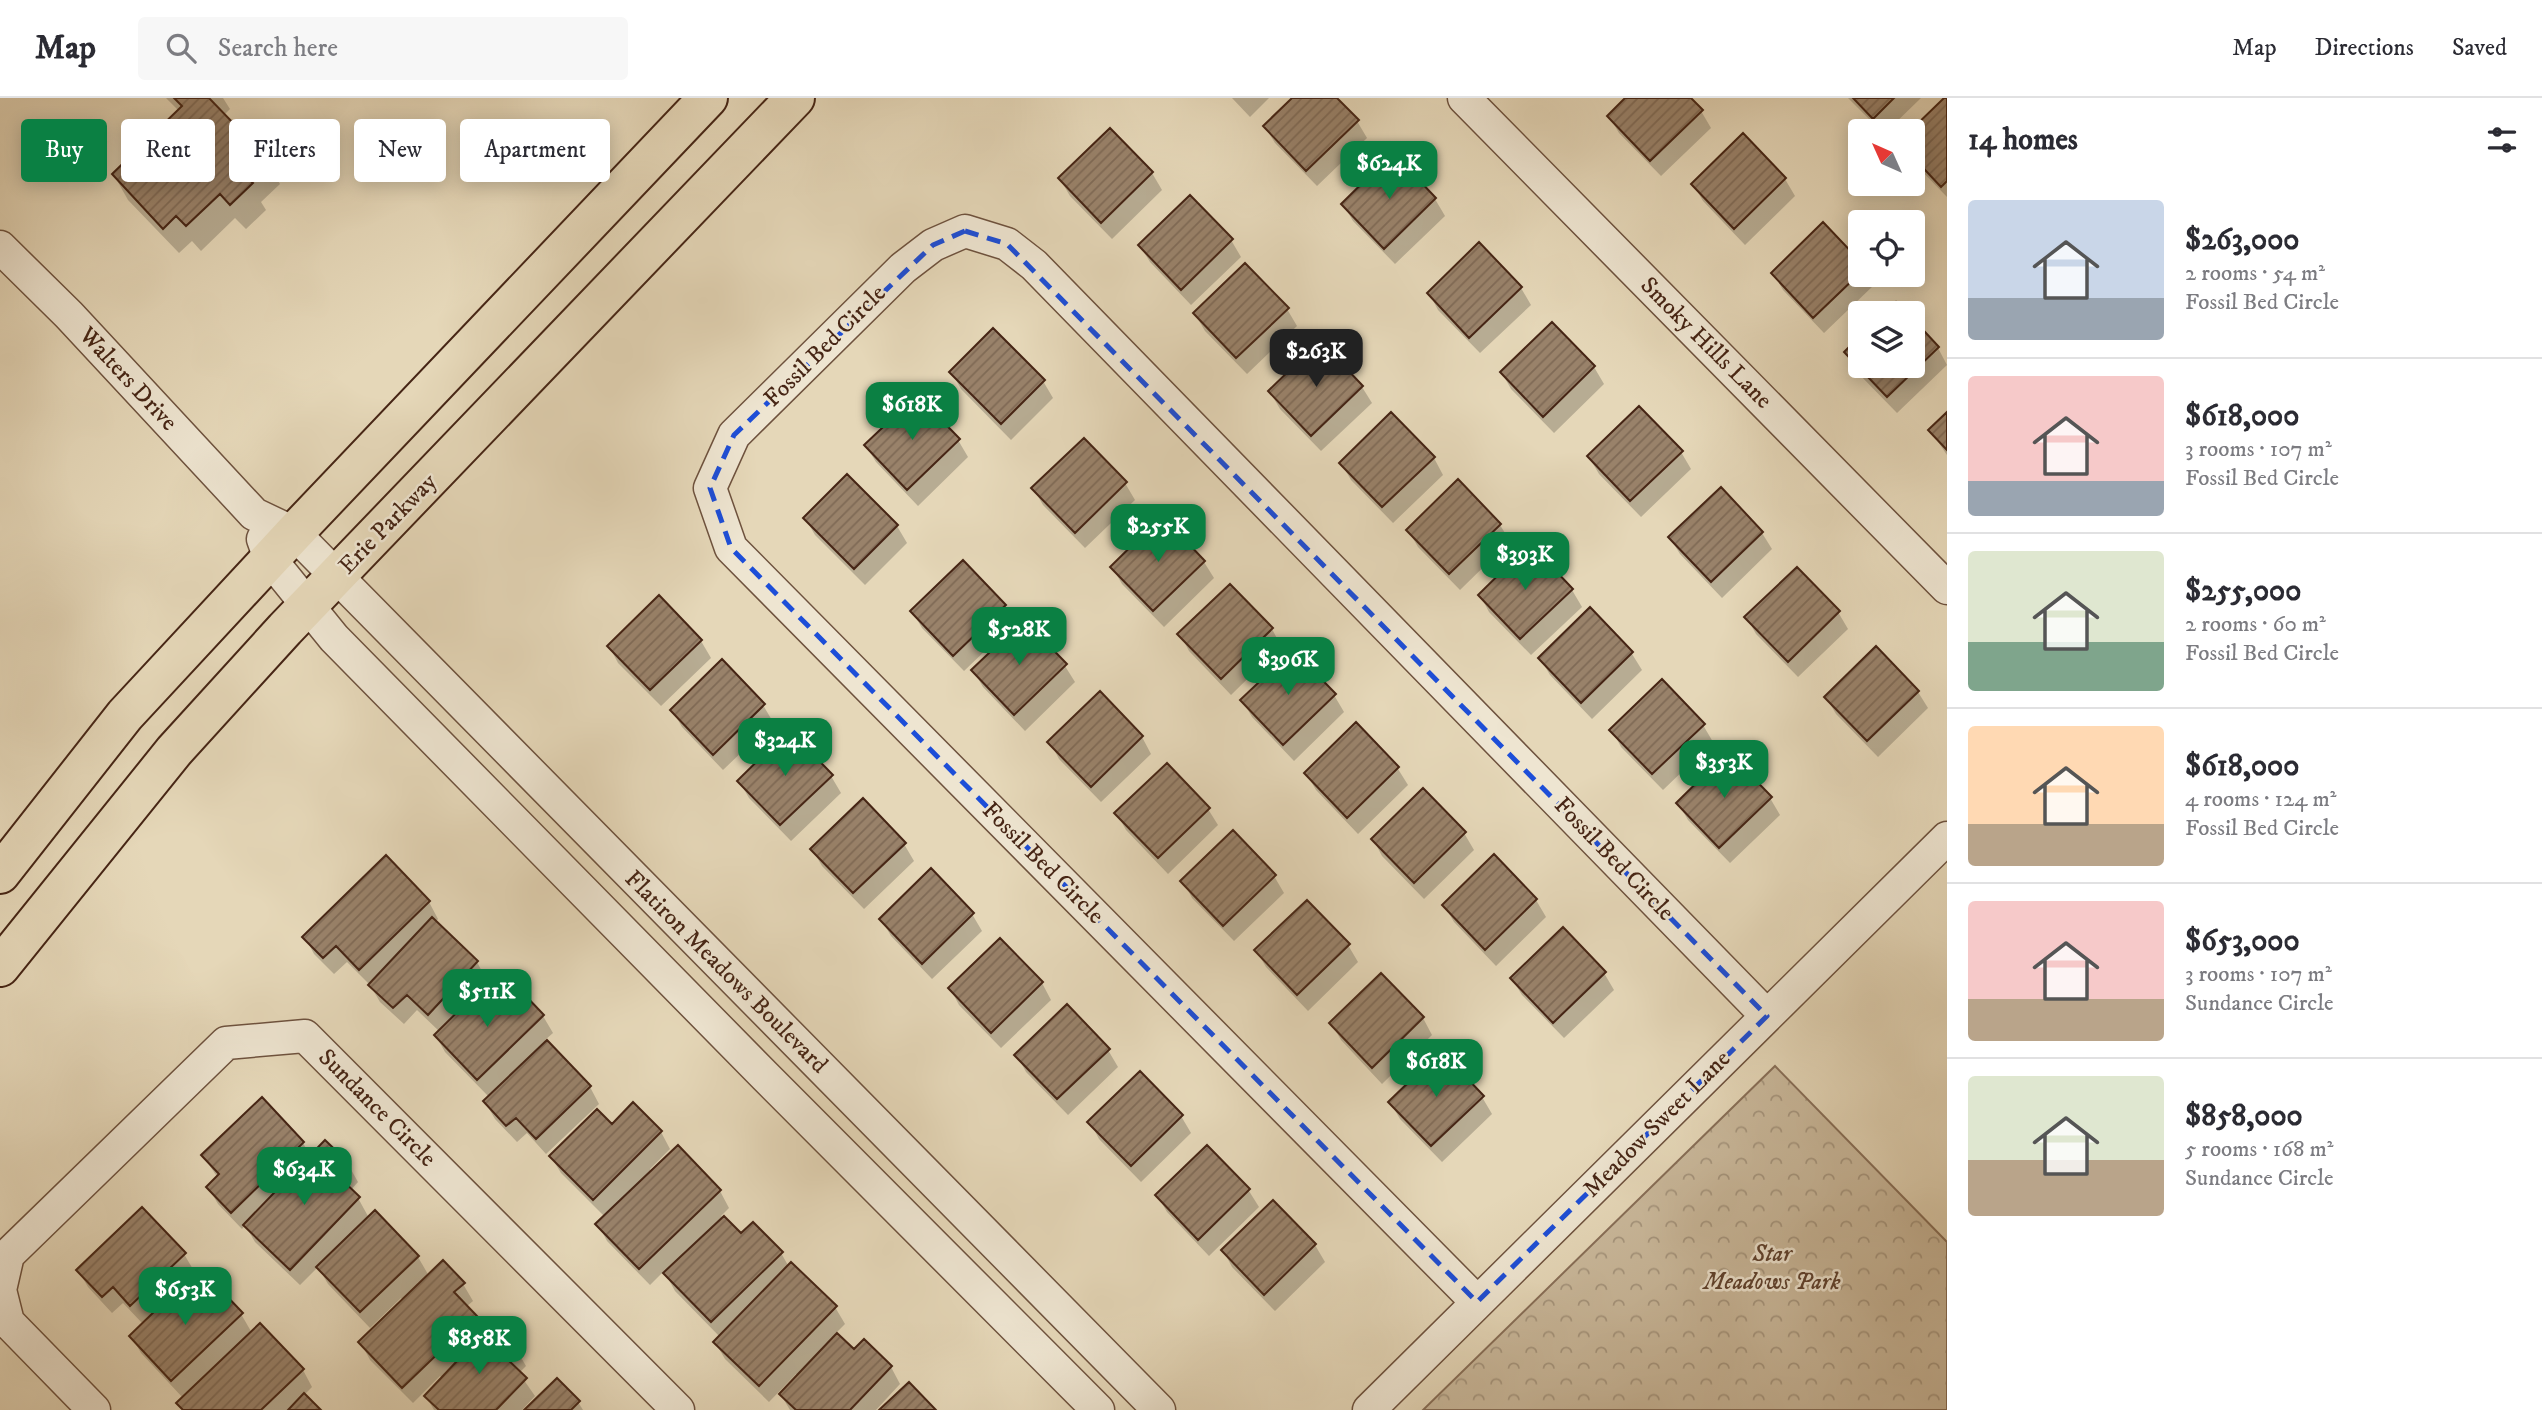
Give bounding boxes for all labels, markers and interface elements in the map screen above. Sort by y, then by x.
search box [138,17,628,80]
text: Map [35,28,96,69]
icon: search [162,29,200,67]
text: Search here [218,32,338,65]
text: Map [2232,33,2277,63]
text: Directions [2315,33,2414,63]
text: Saved [2452,33,2507,63]
chip: Buy [21,119,107,182]
chip: Rent [121,119,215,182]
chip: Filters [229,119,340,182]
chip: New [354,119,446,182]
chip: Apartment [460,119,610,182]
north arrow [1848,119,1925,196]
map controls [1848,119,1925,378]
icon: filters [2483,121,2521,159]
text: 14 homes [1968,122,2078,159]
pin: $624K [1340,141,1438,201]
text: $624K [1356,149,1422,178]
button: locate [1848,210,1925,287]
text: $263,000 [2185,222,2299,259]
icon: home [2024,228,2108,312]
text: 2 rooms · 54 m² [2185,259,2325,288]
street label: Smoky Hills Lane [1634,271,1778,415]
street label: Fossil Bed Circle [758,279,892,413]
text: Fossil Bed Circle [2185,288,2339,317]
button: layers [1848,301,1925,378]
street label: Walters Drive [72,320,184,437]
pin: $263K [1267,330,1365,389]
text: $263K [1286,337,1346,366]
pin: $618K [863,382,961,442]
text: $618K [882,390,942,419]
text: $618,000 [2185,398,2299,435]
icon: home [2024,404,2108,488]
text: 3 rooms · 107 m² [2185,435,2332,464]
text: Fossil Bed Circle [2185,464,2339,493]
street label: Erie Parkway [332,467,444,581]
pin: $255K [1109,504,1207,564]
text: $255K [1127,512,1189,541]
pin: $393K [1476,532,1574,592]
text: $393K [1496,540,1554,569]
text: $255,000 [2185,573,2301,610]
icon: home [2024,579,2108,663]
pin: $528K [970,608,1068,667]
text: 2 rooms · 60 m² [2185,610,2326,639]
text: $528K [988,615,1050,644]
pin: $396K [1239,638,1337,697]
text: Fossil Bed Circle [2185,639,2339,668]
text: $396K [1258,645,1318,674]
pin: $324K [736,718,834,778]
text: $324K [754,726,816,755]
pin: $353K [1675,740,1773,800]
text: $353K [1695,748,1753,777]
text: $618,000 [2185,748,2299,785]
icon: home [2024,754,2108,838]
text: 4 rooms · 124 m² [2185,785,2336,814]
street label: Fossil Bed Circle [1547,791,1681,927]
street label: Fossil Bed Circle [976,796,1110,930]
text: Fossil Bed Circle [2185,814,2339,843]
street label: Flatiron Meadows Boulevard [618,864,834,1080]
text: $653,000 [2185,923,2300,960]
icon: home [2024,929,2108,1013]
text: 3 rooms · 107 m² [2185,960,2332,989]
pin: $511K [438,970,536,1029]
text: $511K [458,977,516,1006]
text: Sundance Circle [2185,989,2334,1018]
pin: $618K [1387,1040,1485,1099]
street label: Sundance Circle [312,1043,442,1173]
street label: Meadow Sweet Lane [1577,1044,1737,1204]
text: $618K [1406,1047,1466,1076]
text: $858,000 [2185,1098,2303,1135]
icon: home [2024,1104,2108,1188]
text: 5 rooms · 168 m² [2185,1135,2333,1164]
pin: $634K [255,1148,353,1207]
text: $634K [273,1155,335,1184]
text: Sundance Circle [2185,1164,2334,1193]
park label: Star Meadows Park [1702,1239,1840,1297]
pin: $653K [136,1268,234,1327]
text: $653K [155,1275,215,1304]
pin: $858K [430,1316,528,1376]
text: $858K [447,1324,511,1353]

